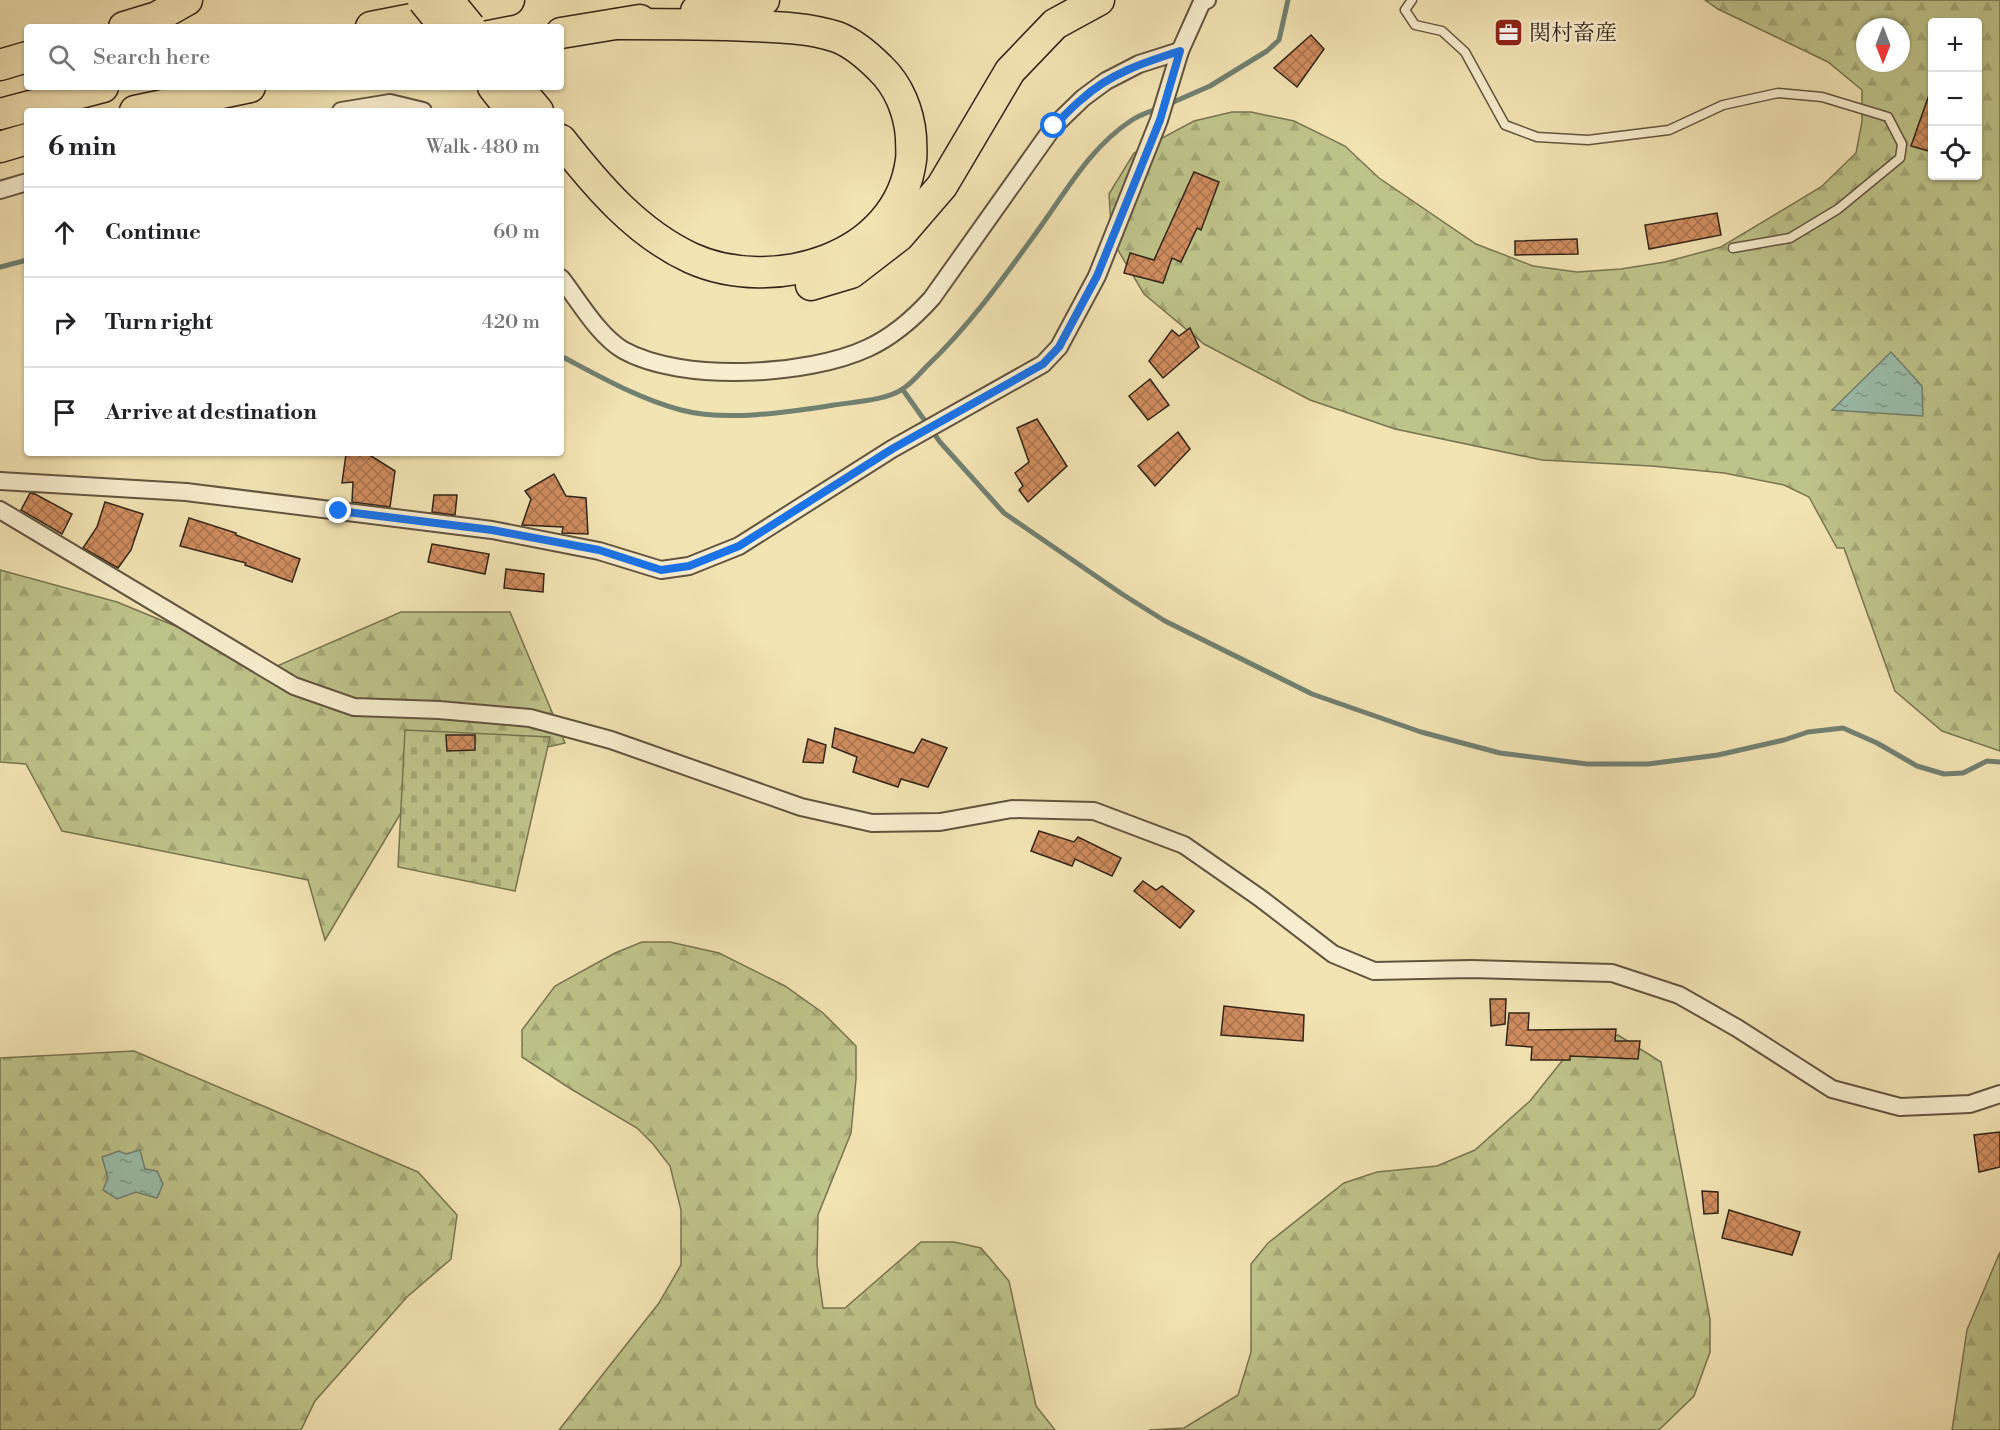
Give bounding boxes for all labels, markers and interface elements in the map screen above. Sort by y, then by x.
office icon: 関村畜産 [1492,16,1524,48]
north arrow [1856,18,1910,72]
map controls [1928,18,1982,180]
button: + [1928,18,1982,72]
place label: 関村畜産 [1529,20,1617,47]
search box [24,24,564,90]
icon: search [45,41,78,74]
text: Search here [93,44,210,71]
button: − [1928,72,1982,126]
route start [1040,112,1066,138]
button: locate [1928,126,1982,180]
text: 6 min [48,131,116,163]
text: Walk · 480 m [426,135,540,160]
icon: ahead [48,216,81,249]
text: Continue [105,219,201,246]
text: 60 m [493,220,540,245]
icon: right [48,306,81,339]
text: Turn right [105,309,213,336]
text: 420 m [482,310,540,335]
icon: arrive [48,396,81,429]
text: Arrive at destination [105,399,317,426]
route end [325,497,351,523]

